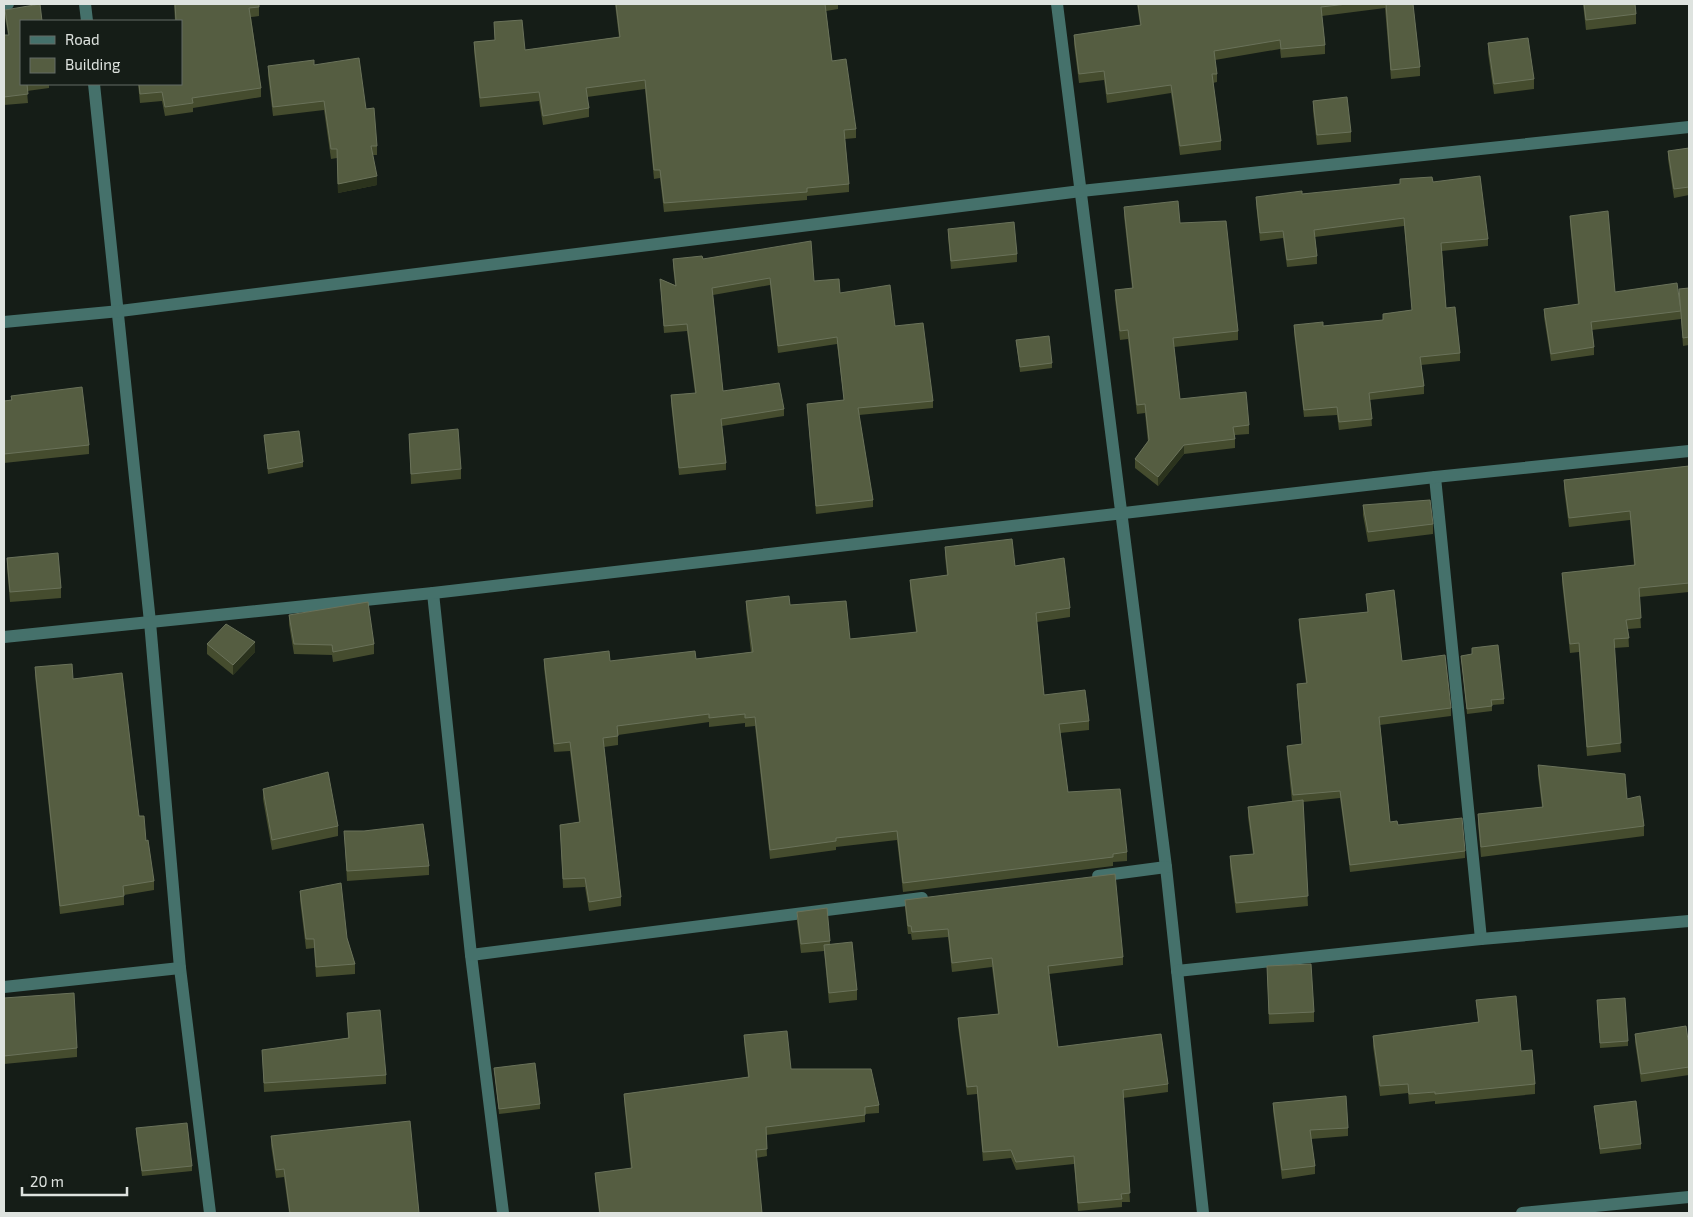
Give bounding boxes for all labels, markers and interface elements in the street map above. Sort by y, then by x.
legend [20,20,182,85]
text: Road [65,30,100,48]
text: Building [65,55,121,73]
scale bar [22,1164,128,1196]
text: 20 m [30,1172,64,1190]

